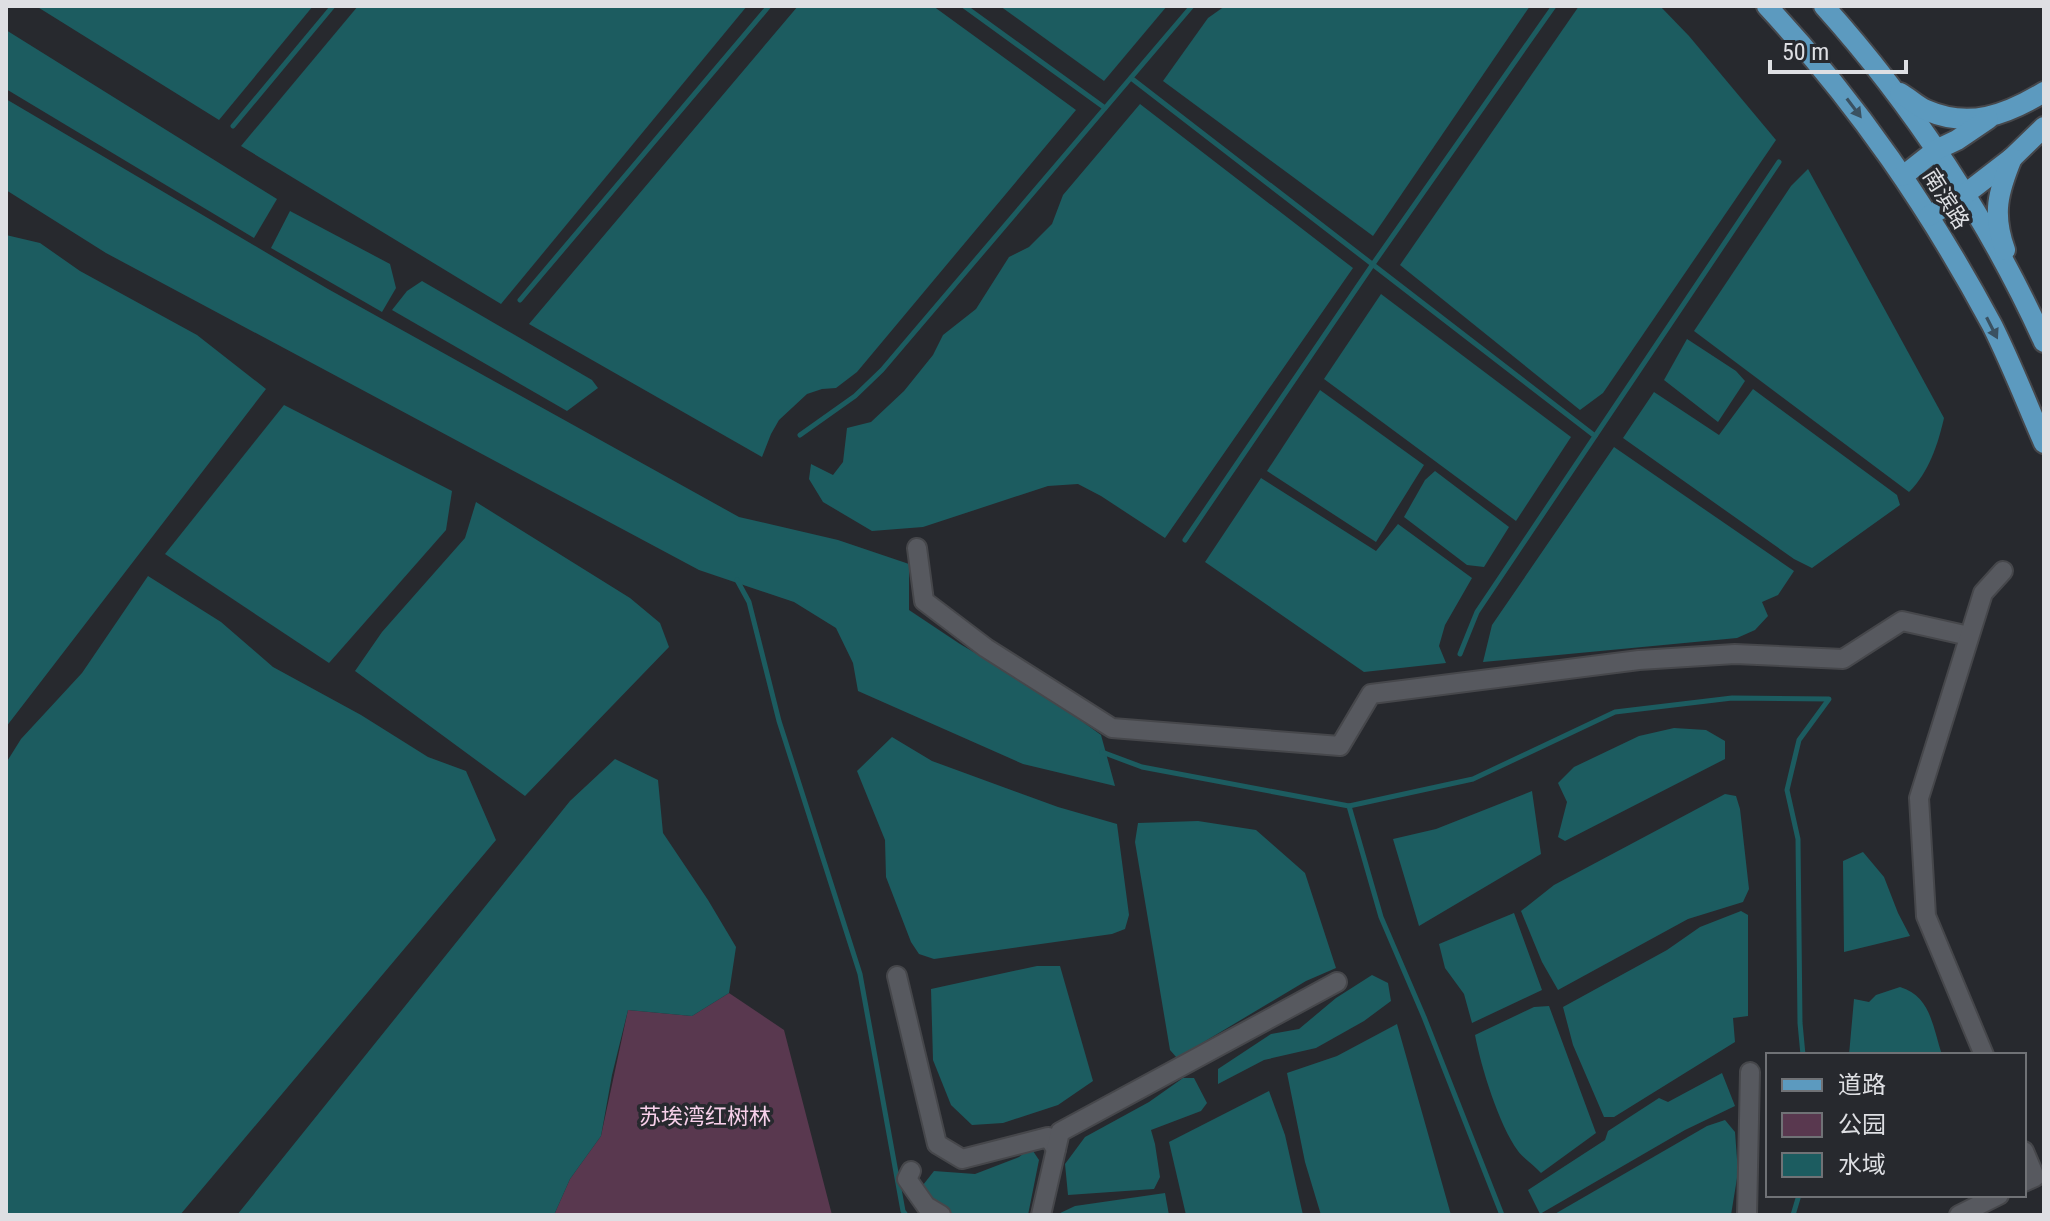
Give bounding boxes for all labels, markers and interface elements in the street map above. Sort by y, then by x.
scale bar [1770,24,1906,74]
text: 50 m [1782,38,1829,66]
one-way arrow [1845,98,1861,118]
street label: 南滨路 [1918,164,1974,234]
one-way arrow [1985,316,1999,339]
legend [1766,1053,2026,1197]
text: 道路 [1838,1071,1886,1099]
park label: 苏埃湾红树林 [639,1104,771,1129]
text: 公园 [1838,1111,1886,1139]
text: 水域 [1838,1151,1886,1179]

